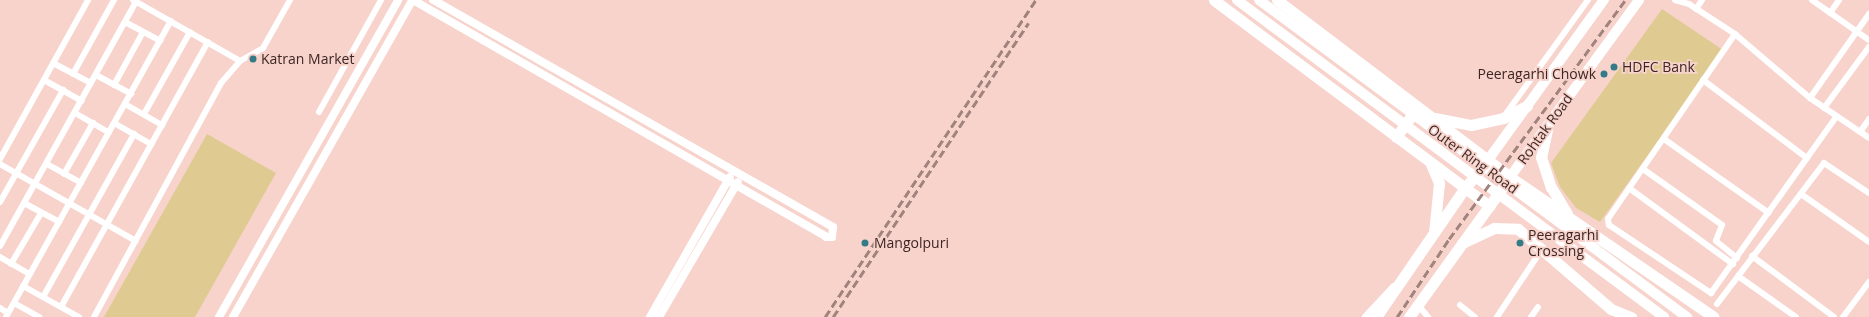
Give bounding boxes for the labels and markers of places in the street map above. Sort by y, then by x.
place label: Katran Market [261,51,354,67]
marker: Katran Market [248,54,258,64]
place label: HDFC Bank [1622,59,1695,75]
marker: HDFC Bank [1609,62,1619,72]
place label: Peeragarhi Chowk [1477,66,1596,82]
marker: Peeragarhi Chowk [1599,69,1609,79]
place label: Peeragarhi Crossing [1528,227,1599,260]
place label: Mangolpuri [874,235,949,251]
marker: Mangolpuri [859,237,871,249]
marker: Peeragarhi Crossing [1515,238,1525,248]

